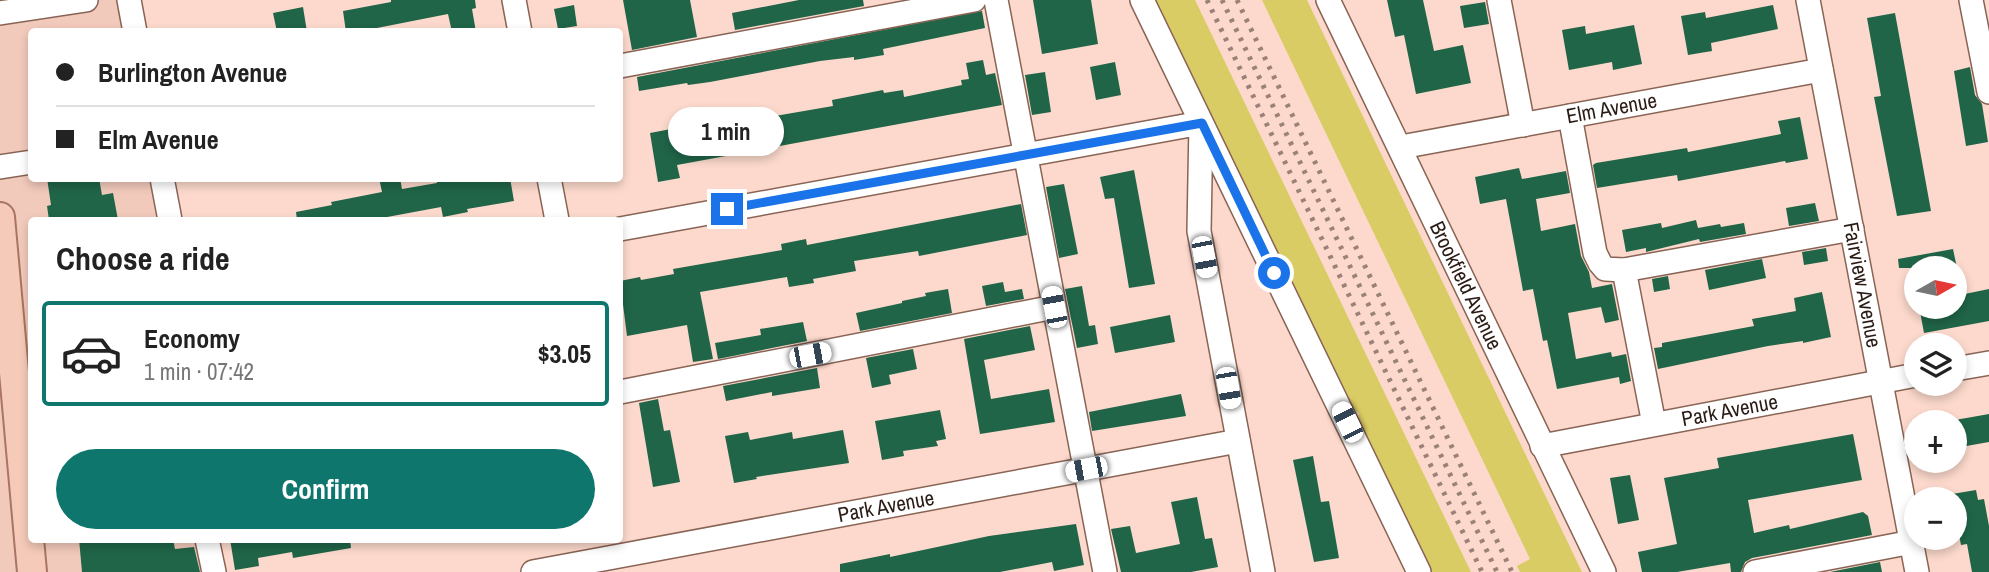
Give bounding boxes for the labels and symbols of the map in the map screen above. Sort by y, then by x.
street label: Elm Avenue [1564,85,1659,130]
callout: 1 min [669,108,785,156]
route end [711,193,743,225]
street label: Brookfield Avenue [1423,216,1510,354]
street label: Fairview Avenue [1837,220,1889,350]
car [1190,234,1219,280]
north arrow [1904,256,1967,318]
route start [1258,257,1290,289]
car [1040,284,1069,330]
car [788,341,833,369]
car [1215,365,1242,411]
street label: Park Avenue [1679,387,1780,433]
car [1329,399,1366,445]
car [1064,455,1109,483]
street label: Park Avenue [835,483,936,529]

